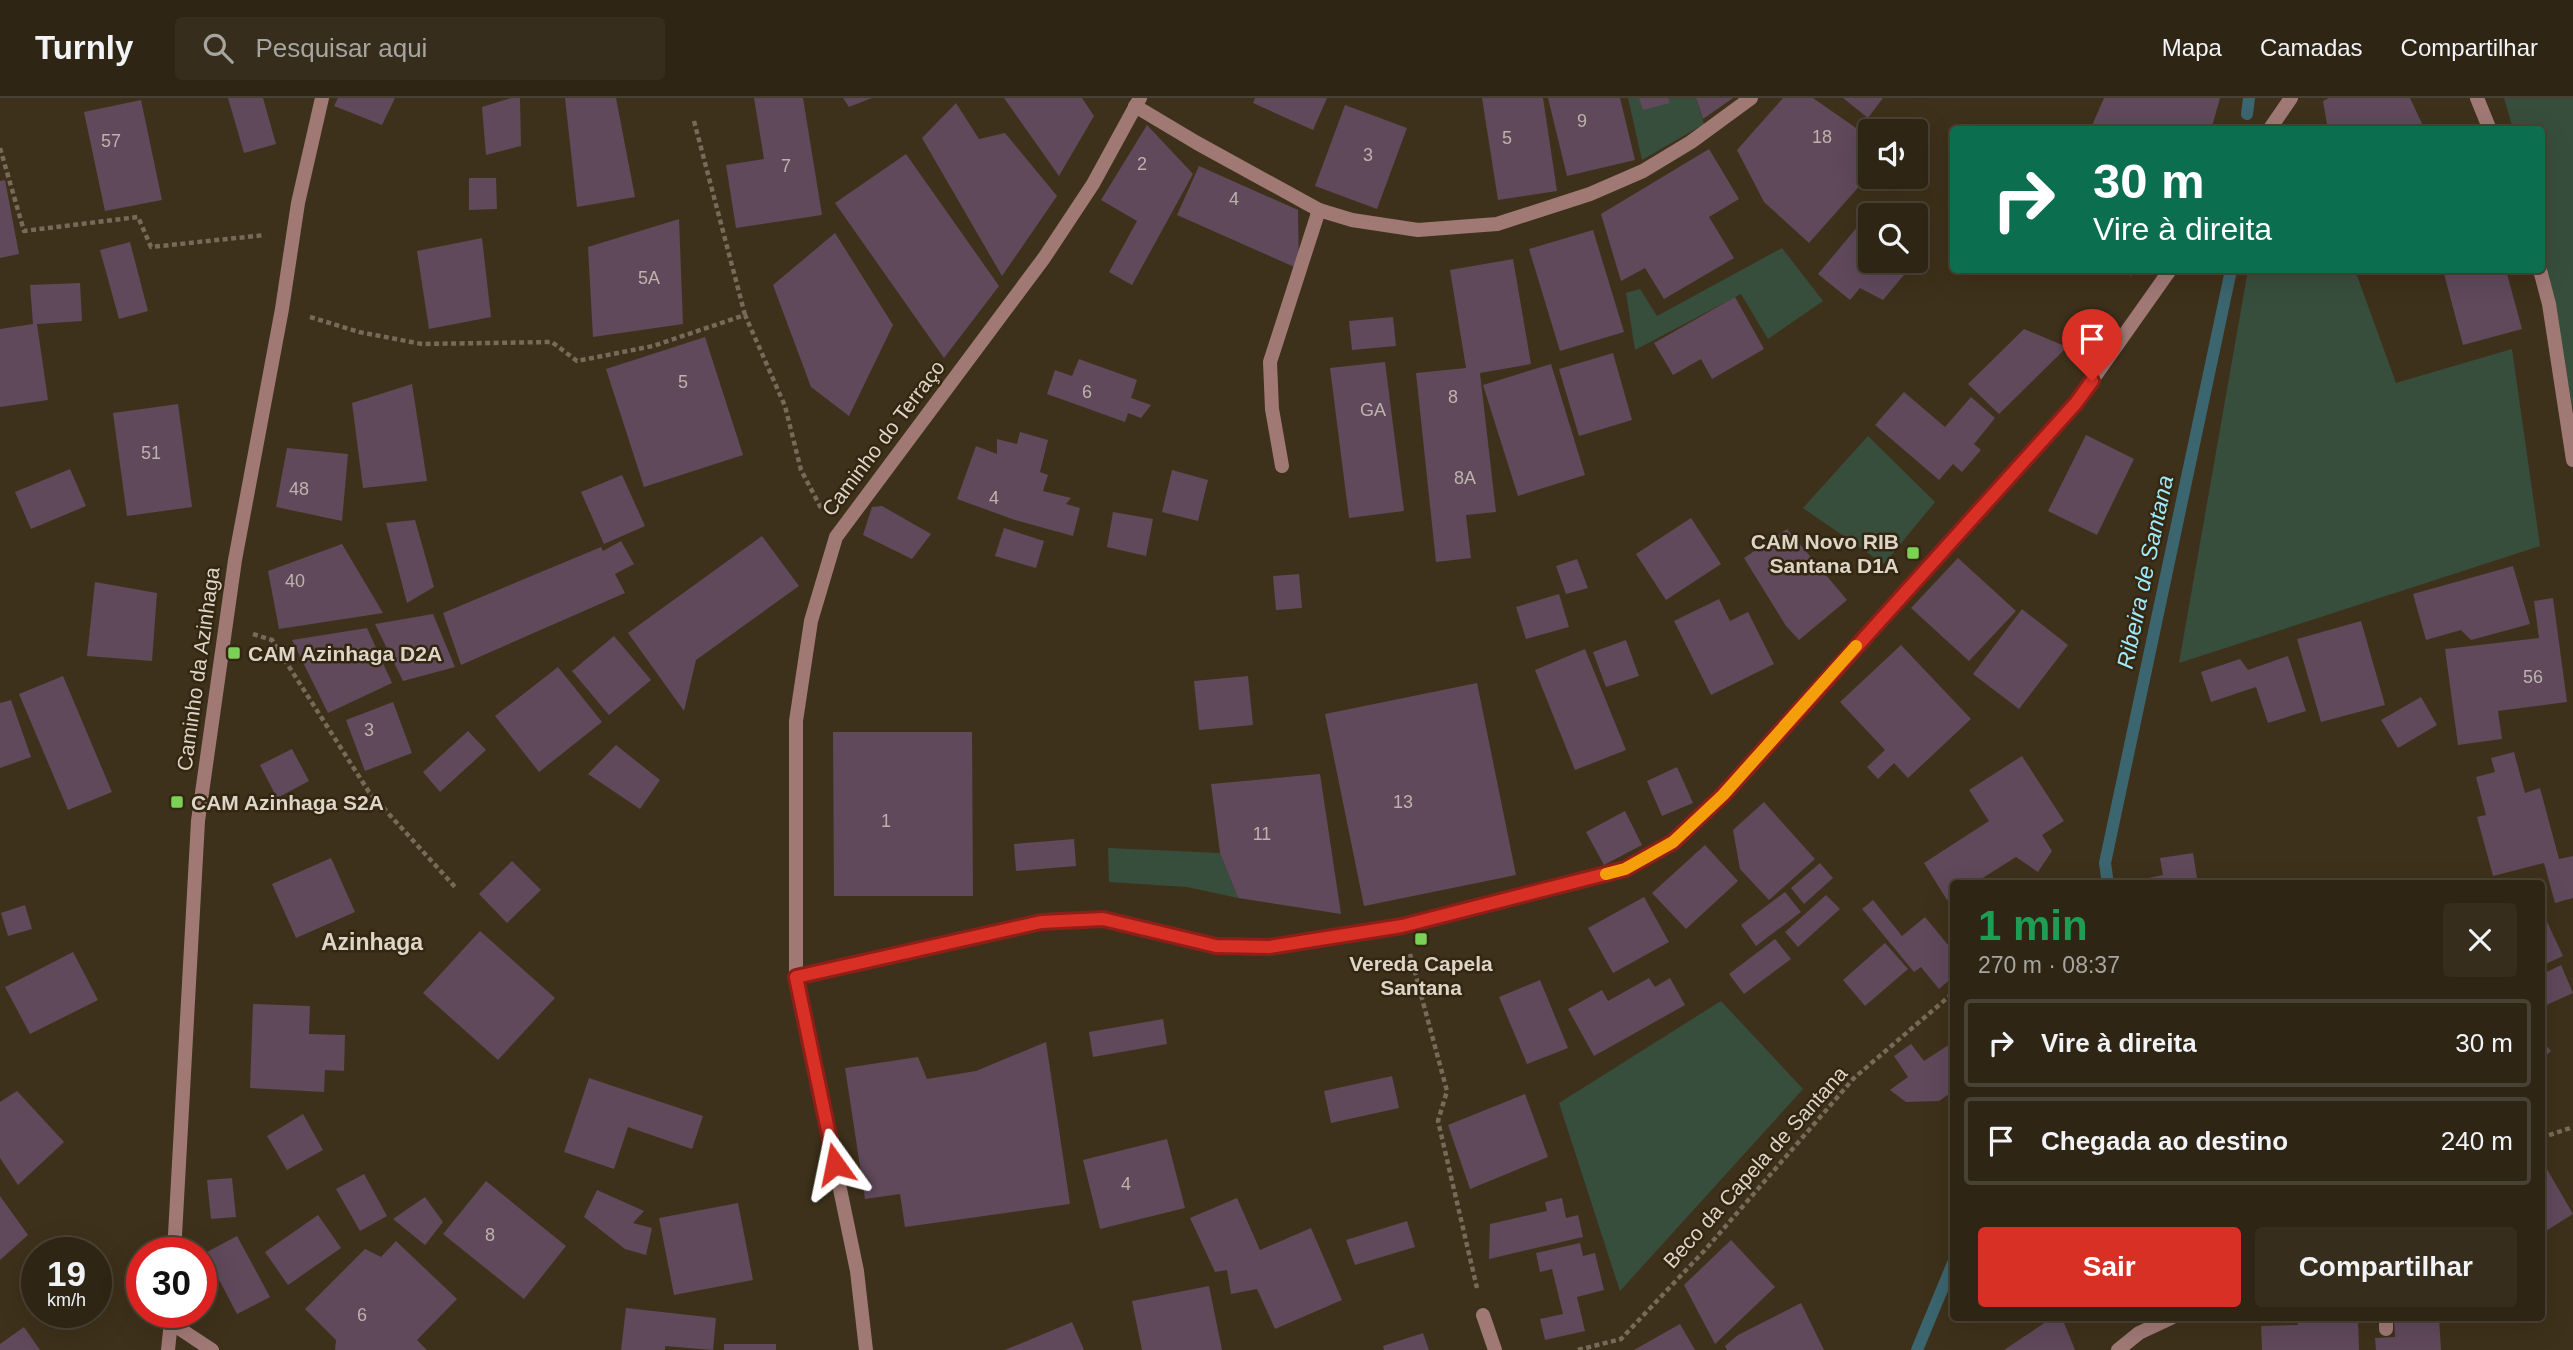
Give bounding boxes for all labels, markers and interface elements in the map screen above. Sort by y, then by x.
search box [175,17,665,80]
text: Turnly [35,29,133,66]
icon: search [199,29,237,67]
text: Pesquisar aqui [255,33,427,63]
text: Mapa [2162,34,2222,61]
text: Camadas [2260,34,2363,61]
text: Compartilhar [2401,34,2538,61]
house number: 9 [1577,111,1587,131]
map controls [1858,119,1928,273]
button: sound [1858,119,1928,189]
house number: 18 [1812,127,1832,147]
house number: 5 [1502,128,1512,148]
house number: 57 [101,131,121,151]
house number: 3 [1363,145,1373,165]
house number: 2 [1137,154,1147,174]
icon: right [1978,154,2069,245]
text: 30 m [2093,154,2205,208]
house number: 7 [781,156,791,176]
house number: 4 [1229,189,1239,209]
button: search [1858,203,1928,273]
text: Vire à direita [2093,211,2272,247]
house number: 5A [638,268,660,288]
pin [2062,309,2122,381]
icon: arrive [2073,320,2111,358]
street label: Caminho do Terraço [817,356,949,520]
house number: 5 [678,372,688,392]
house number: 6 [1082,382,1092,402]
house number: 8 [1448,387,1458,407]
house number: GA [1360,400,1386,420]
house number: 51 [141,443,161,463]
house number: 8A [1454,468,1476,488]
water label: Ribeira de Santana [2112,473,2178,671]
house number: 48 [289,479,309,499]
house number: 4 [989,488,999,508]
place label: CAM Novo RIB Santana D1A [1751,530,1899,577]
marker: CAM Novo RIB Santana D1A [1905,545,1921,561]
street label: Caminho da Azinhaga [172,565,224,772]
house number: 40 [285,571,305,591]
place label: CAM Azinhaga D2A [248,642,442,665]
marker: CAM Azinhaga D2A [226,645,242,661]
house number: 56 [2523,667,2543,687]
house number: 3 [364,720,374,740]
place label: CAM Azinhaga S2A [191,791,384,814]
house number: 13 [1393,792,1413,812]
marker: CAM Azinhaga S2A [169,794,185,810]
house number: 1 [881,811,891,831]
house number: 11 [1253,824,1271,844]
text: 1 min [1978,902,2088,949]
button: close [2443,903,2517,977]
district label: Azinhaga [321,929,423,955]
marker: Vereda Capela Santana [1413,931,1429,947]
place label: Vereda Capela Santana [1349,952,1493,999]
text: 270 m · 08:37 [1978,952,2120,978]
icon: right [1982,1024,2020,1062]
text: Vire à direita [2041,1028,2197,1058]
text: 30 m [2455,1028,2513,1058]
street label: Beco da Capela de Santana [1659,1061,1852,1272]
icon: arrive [1982,1122,2020,1160]
text: Chegada ao destino [2041,1126,2288,1156]
text: 240 m [2441,1126,2513,1156]
position arrow [798,1127,872,1201]
house number: 4 [1121,1174,1131,1194]
house number: 8 [485,1225,495,1245]
button: Sair [1978,1227,2241,1307]
button: Compartilhar [2255,1227,2517,1307]
speed limit sign: 30 [126,1237,217,1328]
text: 19 [47,1254,86,1293]
text: km/h [47,1290,86,1310]
house number: 6 [357,1305,367,1325]

